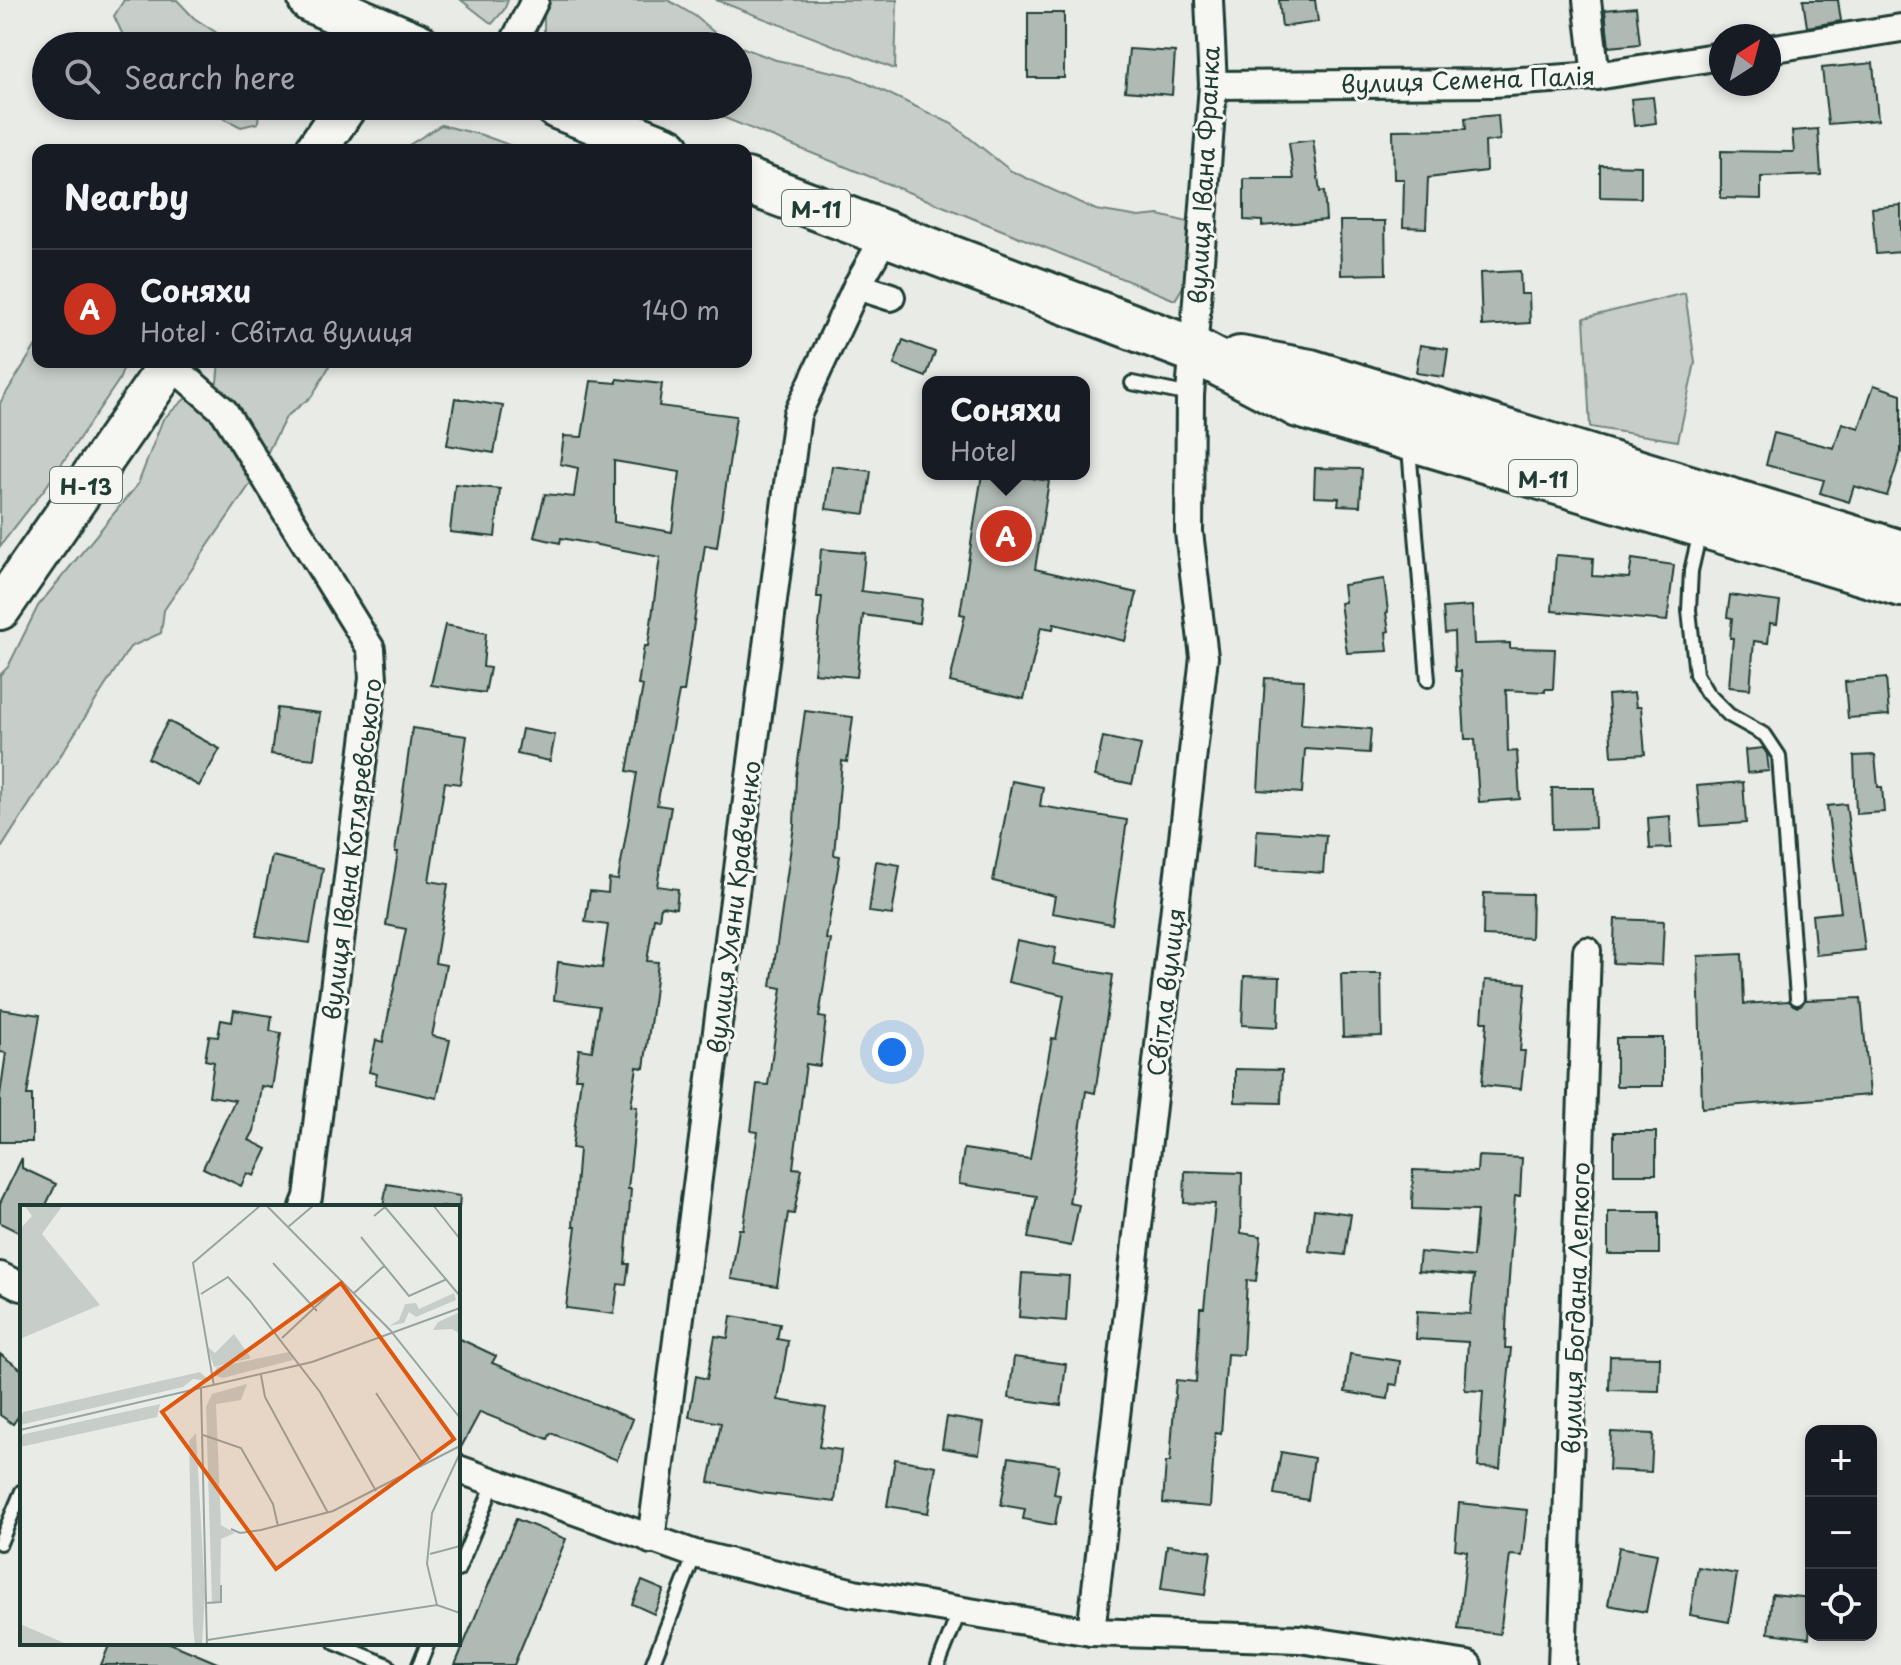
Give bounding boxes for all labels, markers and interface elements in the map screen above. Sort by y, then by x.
north arrow [1709,24,1781,96]
search box [32,32,752,120]
street label: вулиця Івана Франка [1178,45,1228,305]
icon: search [60,54,104,98]
text: Search here [124,54,296,99]
street label: вулиця Семена Палія [1340,57,1596,101]
text: Nearby [64,170,189,222]
road number: М-11 [782,190,850,226]
text: Соняхи [140,267,251,312]
text: A [80,290,100,329]
text: 140 m [642,290,720,329]
text: Hotel · Світла вулиця [140,312,413,351]
popup [922,376,1090,480]
text: Соняхи [950,386,1062,431]
text: Hotel [950,431,1017,470]
road number: М-11 [1509,460,1577,496]
road number: Н-13 [50,467,122,503]
pin: A [980,506,1032,566]
street label: вулиця Івана Котляревського [312,676,390,1022]
street label: вулиця Уляни Кравченко [697,758,769,1056]
street label: Світла вулиця [1137,906,1193,1078]
your location [872,1032,912,1072]
street label: вулиця Богдана Лепкого [1552,1161,1598,1455]
inset map [20,1205,460,1645]
map controls [1805,1425,1877,1641]
button: + [1805,1425,1877,1497]
button: − [1805,1497,1877,1569]
button: locate [1805,1569,1877,1641]

